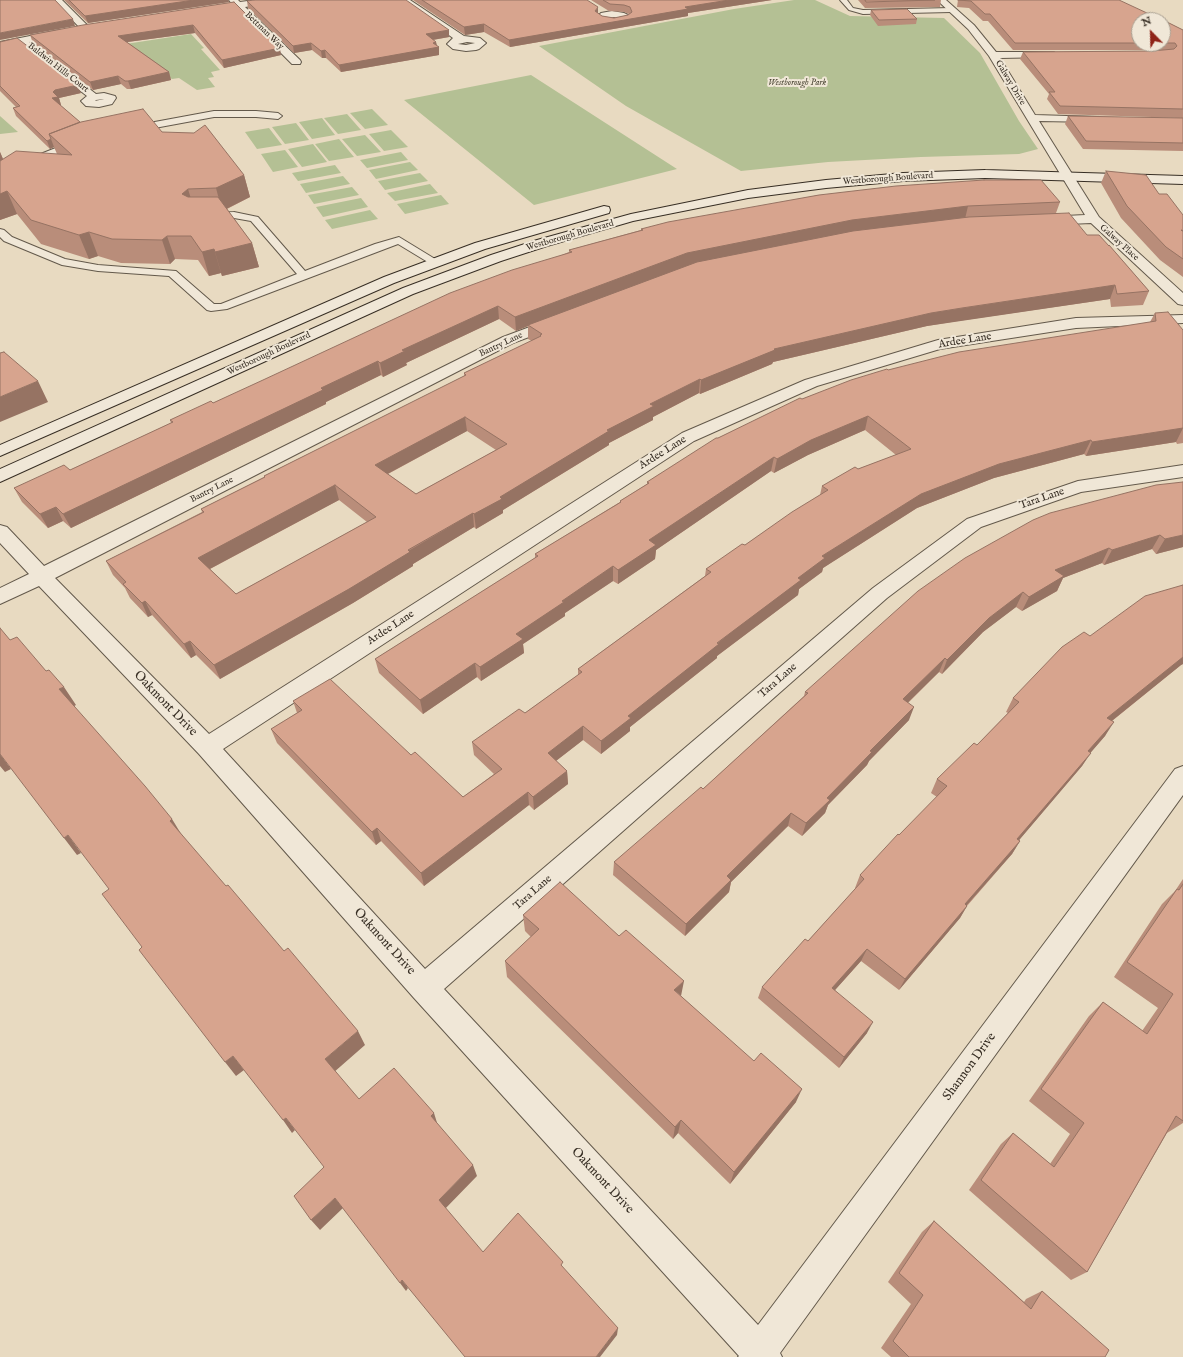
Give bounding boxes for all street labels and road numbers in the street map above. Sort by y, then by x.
street label: Bettman Way [242,10,286,52]
street label: Baldwin Hills Court [25,41,91,95]
street label: Galway Drive [992,59,1028,107]
street label: Westborough Boulevard [842,170,934,188]
street label: Westborough Boulevard [525,218,615,254]
street label: Galway Place [1097,223,1141,263]
street label: Westborough Boulevard [226,330,312,378]
street label: Bantry Lane [478,330,524,360]
street label: Ardee Lane [938,330,992,352]
street label: Ardee Lane [637,433,689,473]
street label: Bantry Lane [189,475,235,505]
street label: Tara Lane [1018,485,1066,513]
street label: Ardee Lane [365,608,417,648]
street label: Tara Lane [756,661,800,701]
street label: Oakmont Drive [130,668,200,740]
street label: Tara Lane [511,873,555,913]
street label: Oakmont Drive [350,905,418,979]
street label: Shannon Drive [940,1030,1000,1104]
street label: Oakmont Drive [567,1145,637,1217]

